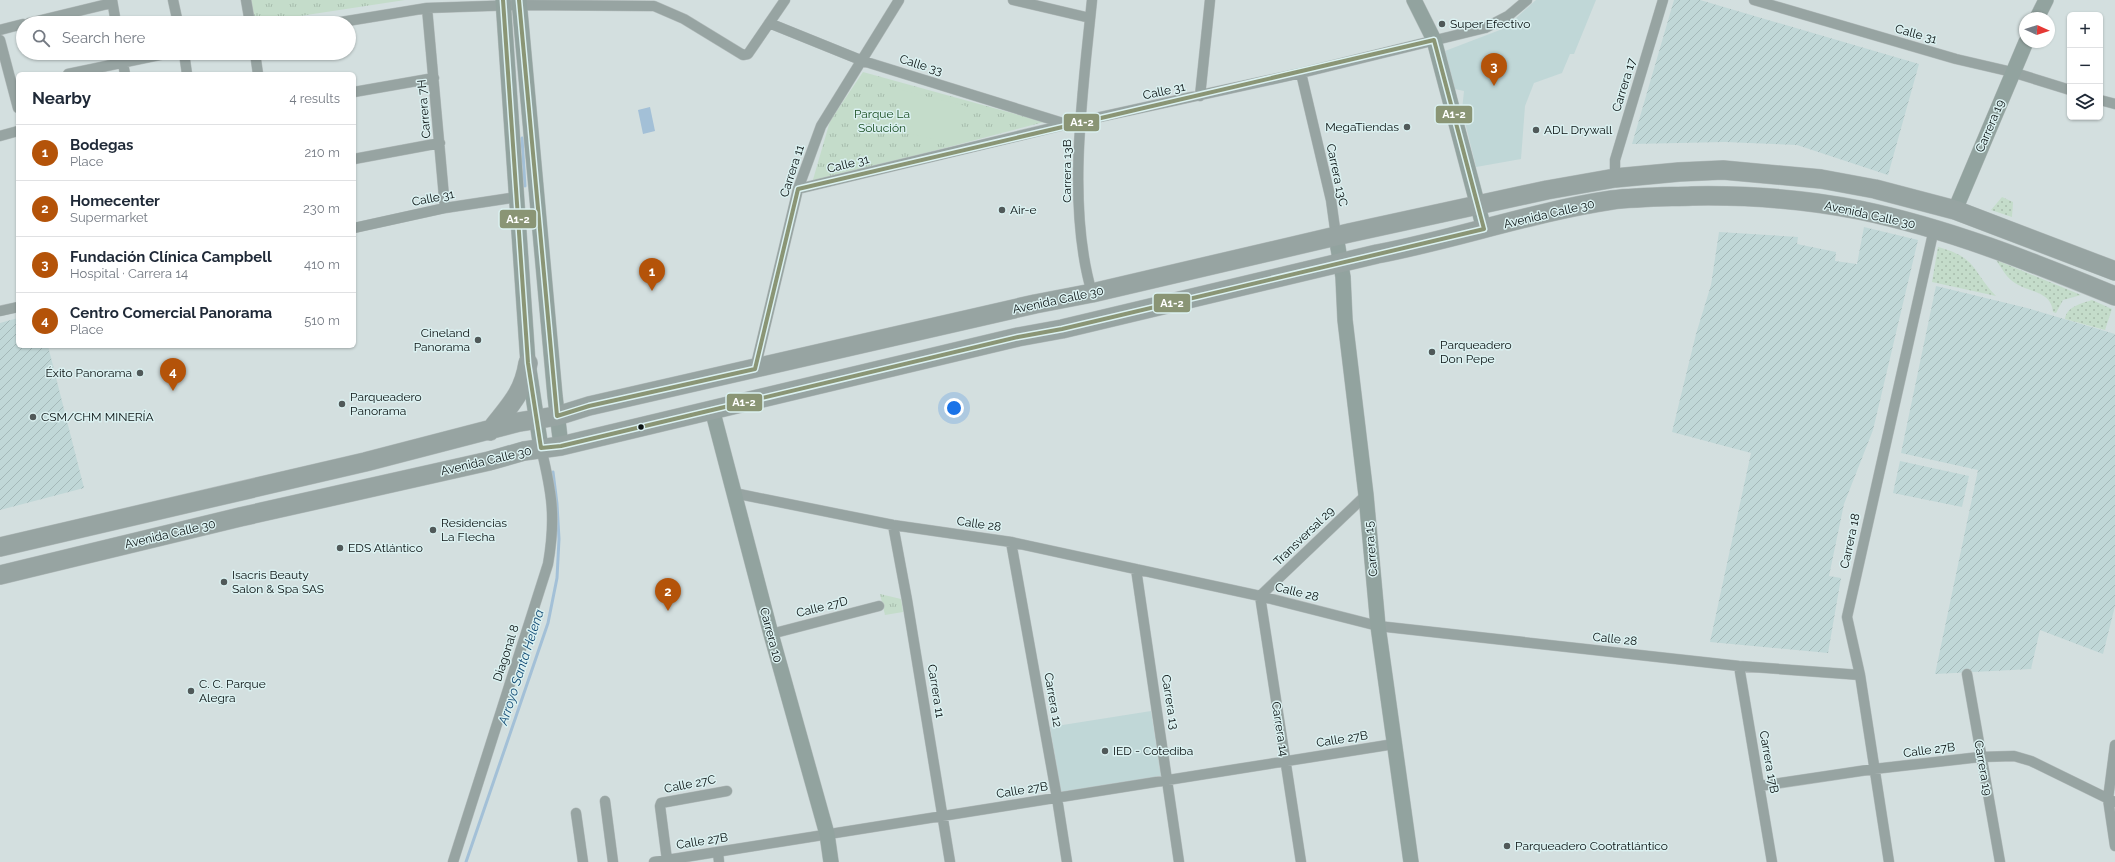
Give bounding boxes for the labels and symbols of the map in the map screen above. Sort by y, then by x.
north arrow [2019,12,2055,48]
place label: Super Efectivo [1450,17,1530,31]
marker: Super Efectivo [1437,19,1447,29]
street label: Calle 31 [1893,21,1939,47]
street label: Calle 33 [898,52,944,78]
pin: 3 [1481,53,1507,86]
street label: Carrera 17 [1609,56,1639,114]
street label: Carrera 7H [414,79,434,139]
street label: Calle 31 [1142,80,1186,102]
street label: Carrera 19 [1973,97,2007,155]
line badge: A1-2 [1435,105,1473,124]
park label: Parque La Solución [854,107,910,135]
text: A1-2 [1442,108,1466,121]
line badge: A1-2 [1063,113,1100,132]
text: A1-2 [1070,116,1094,129]
place label: MegaTiendas [1325,120,1399,134]
marker: MegaTiendas [1402,122,1412,132]
place label: ADL Drywall [1544,123,1613,137]
marker: ADL Drywall [1531,125,1541,135]
street label: Carrera 13B [1060,139,1074,203]
street label: Carrera 13C [1324,142,1350,208]
street label: Carrera 11 [777,143,807,199]
street label: Calle 31 [825,152,871,176]
street label: Calle 31 [411,187,455,209]
street label: Avenida Calle 30 [1502,197,1596,231]
street label: Avenida Calle 30 [1823,199,1917,231]
place label: Air-e [1010,203,1037,217]
marker: Air-e [997,205,1007,215]
line badge: A1-2 [499,209,537,229]
text: A1-2 [506,213,530,226]
pin: 1 [639,258,665,291]
street label: Avenida Calle 30 [1011,284,1105,316]
line badge: A1-2 [1153,293,1191,313]
text: A1-2 [1160,297,1184,310]
place label: Cineland Panorama [414,326,470,354]
marker: Cineland Panorama [473,335,483,345]
place label: Parqueadero Don Pepe [1440,338,1512,366]
marker: Parqueadero Don Pepe [1427,347,1437,357]
pin: 4 [160,358,186,391]
place label: Éxito Panorama [46,366,132,380]
marker: Éxito Panorama [135,368,145,378]
place label: Parqueadero Panorama [350,390,422,418]
line badge: A1-2 [726,393,763,412]
text: A1-2 [732,396,756,409]
your location [944,398,964,418]
marker: Parqueadero Panorama [337,399,347,409]
place label: CSM/CHM MINERÍA [41,410,154,424]
marker: CSM/CHM MINERÍA [28,412,38,422]
unlabelled marker [636,422,646,432]
street label: Avenida Calle 30 [439,444,533,478]
street label: Transversal 29 [1271,504,1337,568]
street label: Carrera 18 [1837,512,1863,570]
street label: Calle 28 [956,514,1002,534]
place label: Residencias La Flecha [441,516,507,544]
street label: Avenida Calle 30 [123,517,217,551]
street label: Carrera 15 [1362,520,1380,577]
marker: Residencias La Flecha [428,525,438,535]
place label: EDS Atlántico [348,541,423,555]
marker: EDS Atlántico [335,543,345,553]
place label: Isacris Beauty Salon & Spa SAS [232,568,324,596]
marker: Isacris Beauty Salon & Spa SAS [219,577,229,587]
pin: 2 [655,578,681,611]
street label: Calle 28 [1274,580,1320,604]
street label: Calle 27D [795,594,850,620]
street label: Carrera 10 [757,606,785,664]
water label: Arroyo Santa Helena [495,607,547,728]
street label: Diagonal 8 [490,623,522,683]
street label: Calle 28 [1592,630,1638,648]
street label: Carrera 11 [925,663,947,719]
street label: Carrera 12 [1041,672,1065,728]
street label: Carrera 13 [1159,674,1181,730]
place label: C. C. Parque Alegra [199,677,266,705]
marker: C. C. Parque Alegra [186,686,196,696]
street label: Carrera 14 [1269,700,1291,758]
street label: Calle 27B [1315,728,1369,750]
street label: Carrera 17B [1757,730,1781,794]
street label: Carrera 19 [1971,739,1995,797]
street label: Calle 27B [1902,740,1956,760]
place label: IED - Cotediba [1113,744,1193,758]
marker: IED - Cotediba [1100,746,1110,756]
street label: Calle 27C [663,772,717,796]
street label: Calle 27B [995,779,1049,801]
street label: Calle 27B [675,830,729,852]
place label: Parqueadero Cootratlántico [1515,839,1668,853]
marker: Parqueadero Cootratlántico [1502,841,1512,851]

